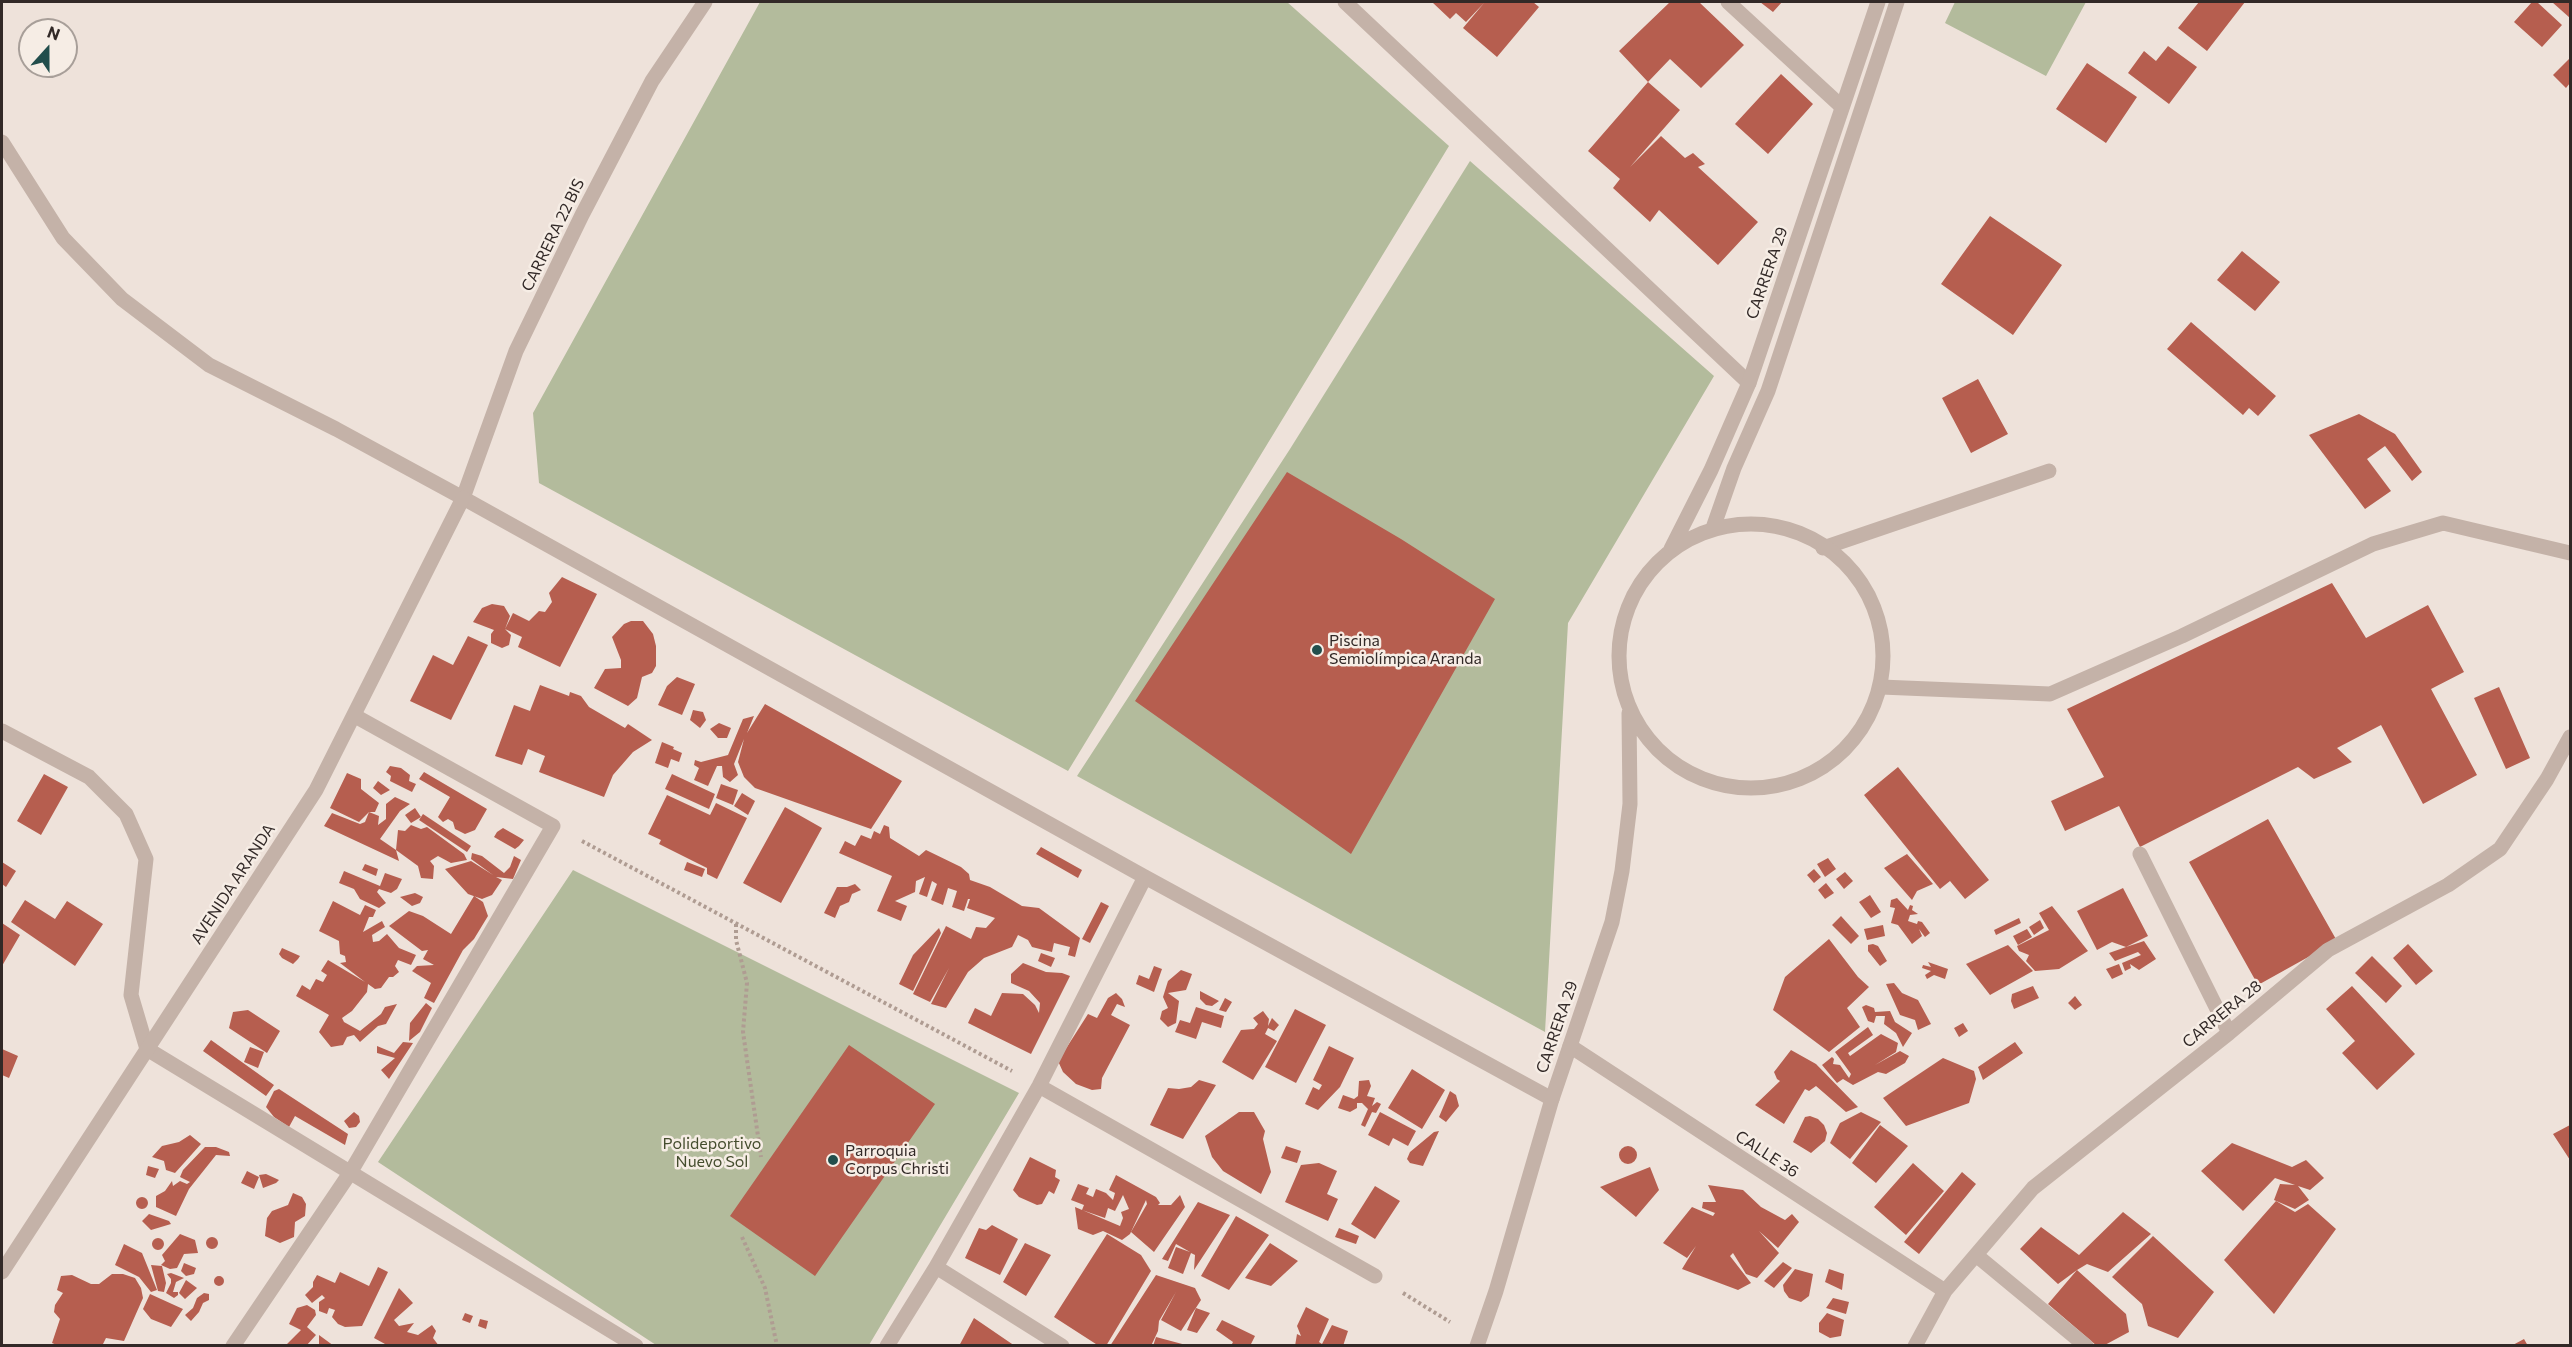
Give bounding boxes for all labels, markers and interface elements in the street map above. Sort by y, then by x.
north arrow [18,18,78,78]
text: N [45,22,63,44]
street label: CARRERA 22 BIS [517,176,589,294]
street label: CARRERA 29 [1742,224,1792,322]
place label: Piscina Semiolímpica Aranda [1329,631,1482,669]
marker: Piscina Semiolímpica Aranda [1310,643,1324,657]
street label: AVENIDA ARANDA [187,820,279,948]
street label: CARRERA 28 [2179,976,2265,1052]
street label: CARRERA 29 [1532,978,1582,1076]
street label: CALLE 36 [1732,1126,1802,1182]
park label: Polideportivo Nuevo Sol [663,1134,761,1172]
place label: Parroquia Corpus Christi [845,1141,949,1179]
marker: Parroquia Corpus Christi [826,1153,840,1167]

